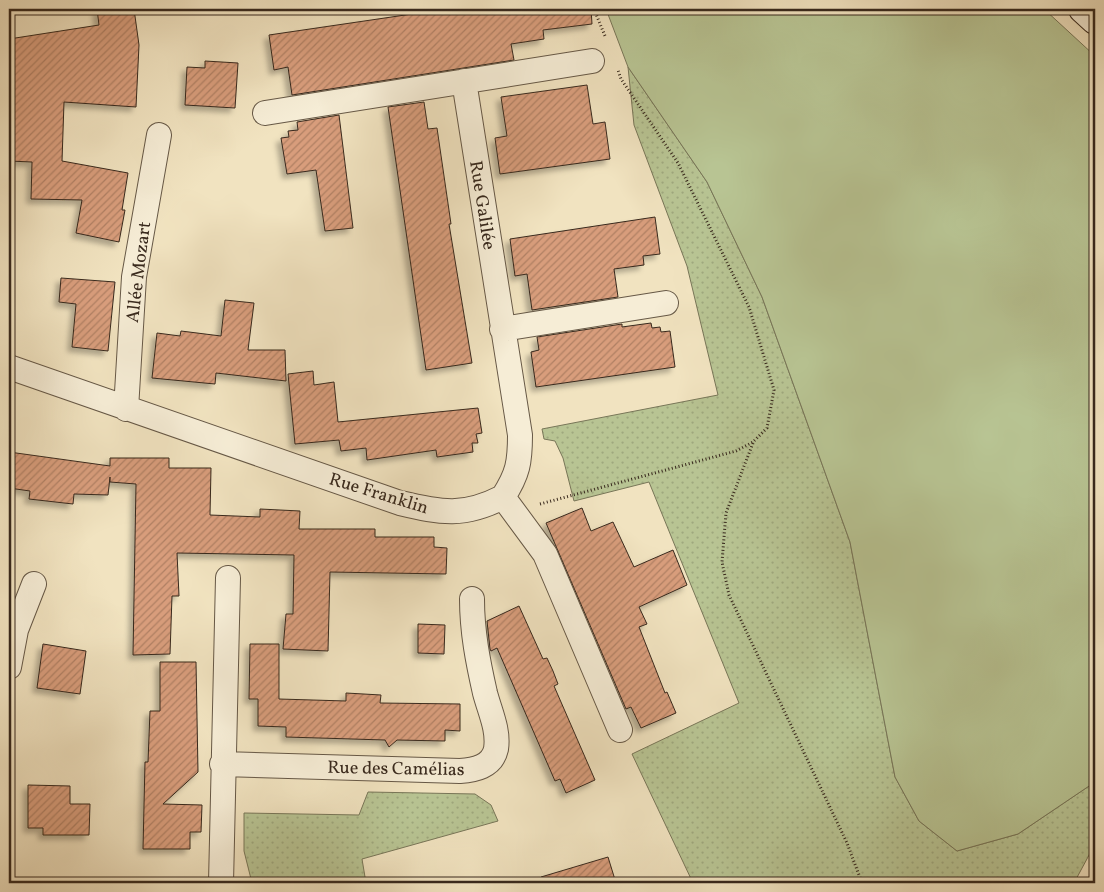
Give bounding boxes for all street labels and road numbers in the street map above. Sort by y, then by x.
street label: Rue Galilée [462,159,501,252]
street label: Allée Mozart [121,220,158,324]
street label: Rue Franklin [326,467,432,521]
street label: Rue des Camélias [327,756,465,783]

